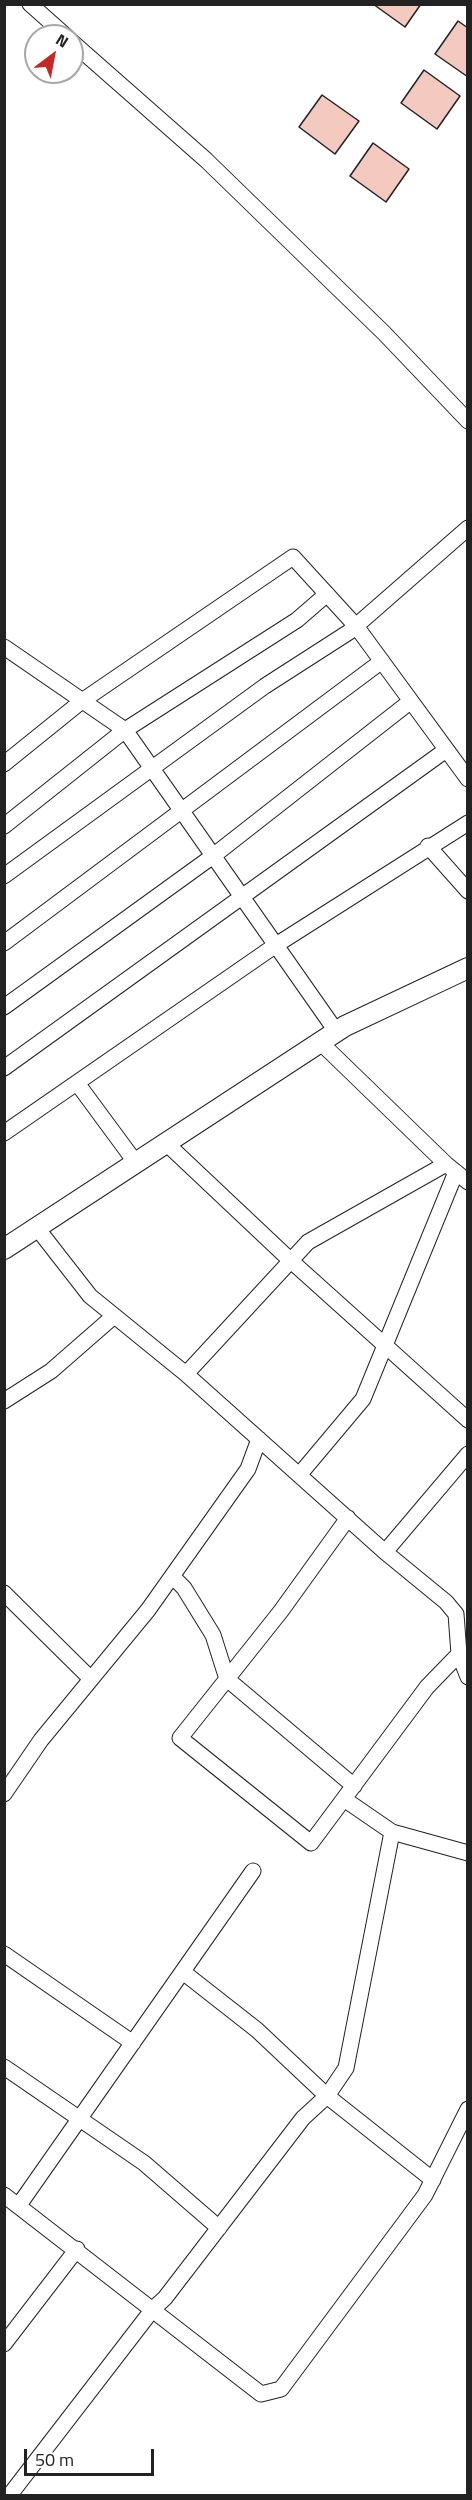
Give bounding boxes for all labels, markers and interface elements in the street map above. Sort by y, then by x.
north arrow [24,24,84,84]
text: N [51,27,74,54]
scale bar [27,2437,158,2475]
text: 50 m [35,2446,74,2473]

